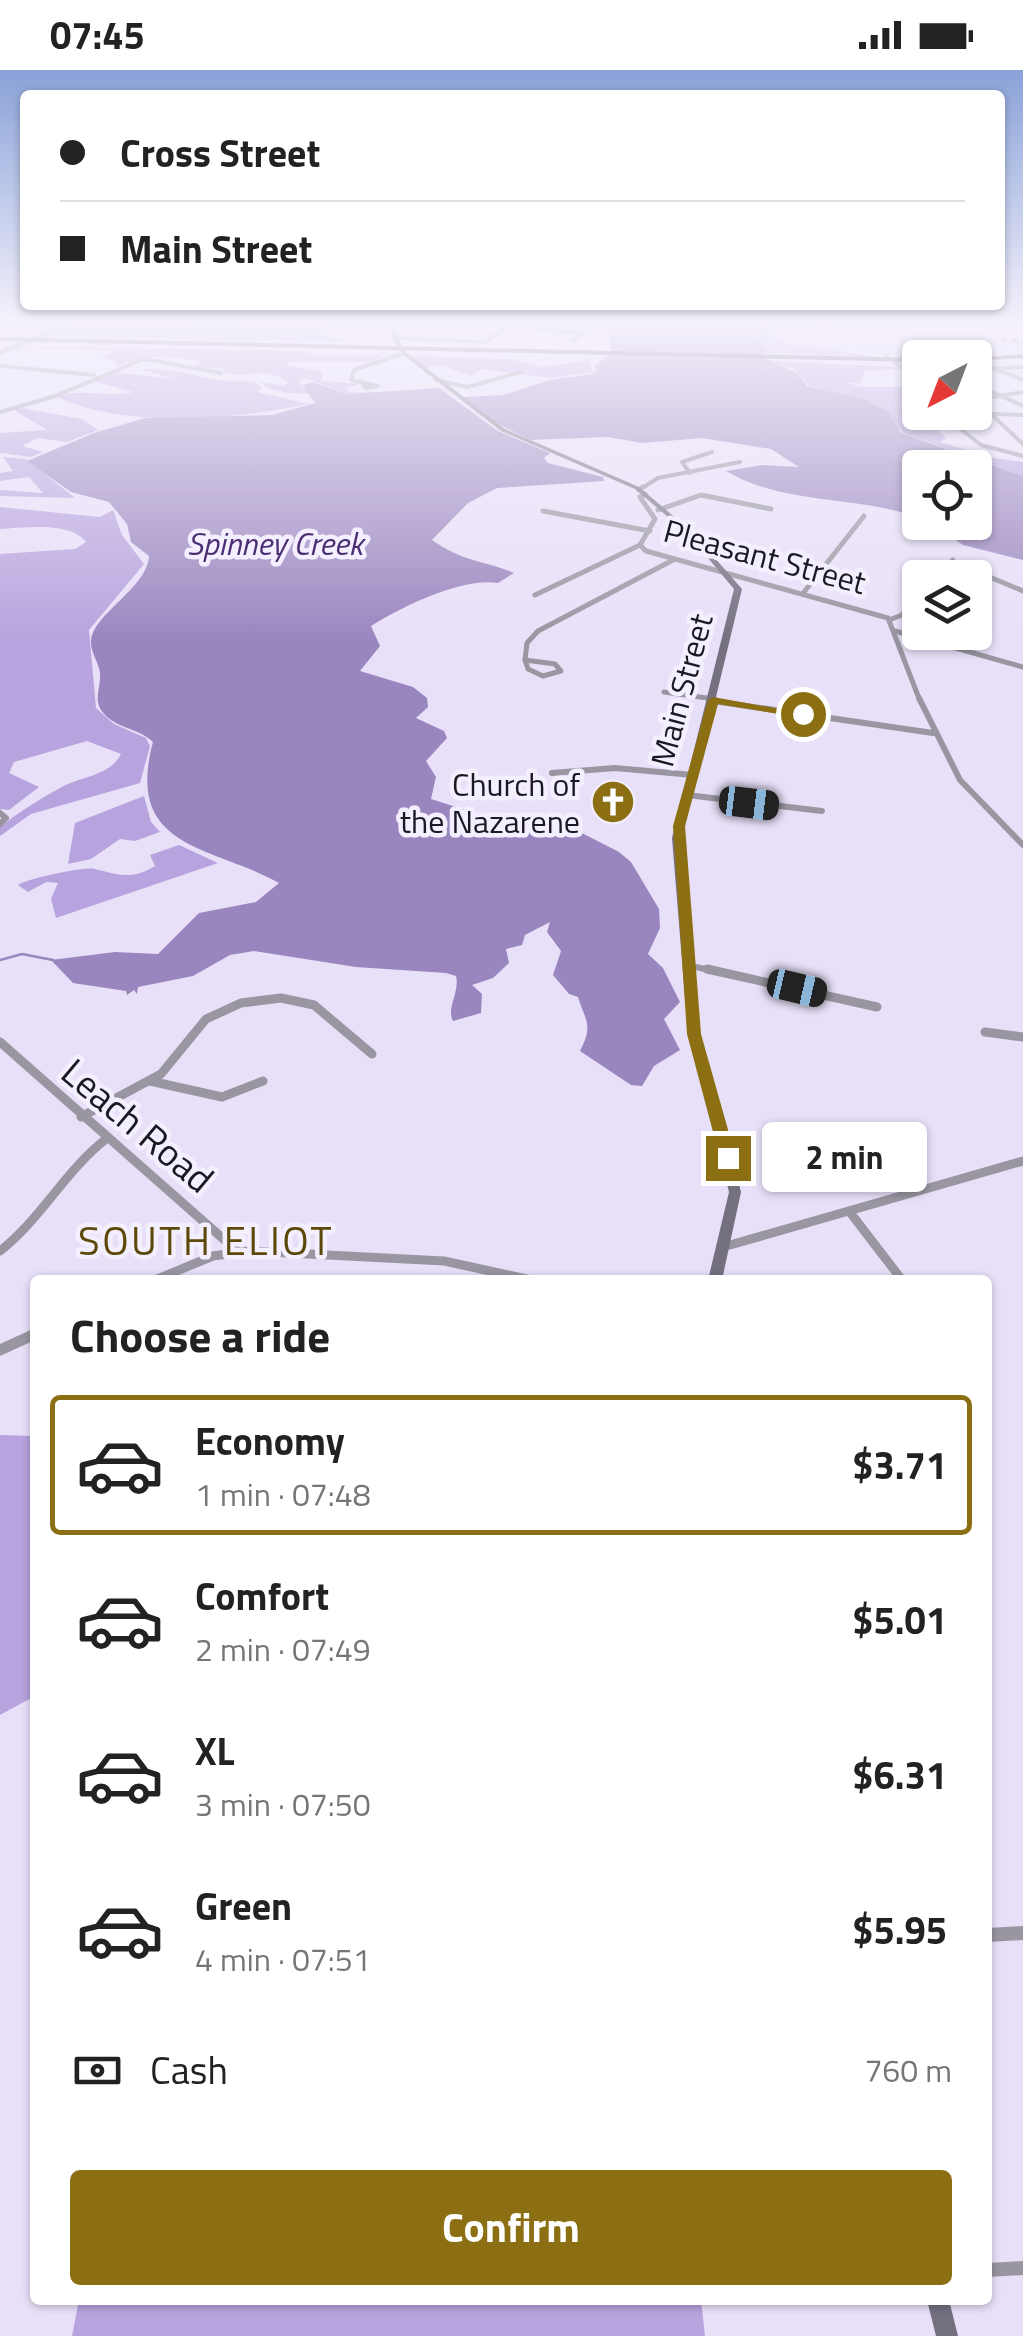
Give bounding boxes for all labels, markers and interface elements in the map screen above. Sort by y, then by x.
text: 07:45 [50,6,145,64]
text: Cross Street [120,124,320,182]
text: Main Street [120,220,312,278]
north arrow [902,340,992,430]
map controls [902,340,992,650]
button: locate [902,450,992,540]
street label: Pleasant Street [659,506,871,606]
water label: Spinney Creek [187,519,367,567]
button: layers [902,560,992,650]
street label: Main Street [638,608,724,772]
route start [781,692,826,737]
place label: Church of the Nazarene [400,760,580,845]
church icon: Church of the Nazarene [590,779,636,825]
car [717,784,781,822]
car [764,967,830,1009]
street label: Leach Road [49,1044,227,1206]
callout: 2 min [763,1123,928,1193]
text: 2 min [806,1133,883,1181]
route end [706,1136,751,1181]
district label: SOUTH ELIOT [78,1210,334,1271]
text: Choose a ride [70,1301,330,1369]
text: Economy [195,1412,345,1470]
icon: car [75,1420,165,1510]
text: $3.71 [852,1436,947,1494]
text: 1 min · 07:48 [195,1470,371,1518]
text: Comfort [195,1567,329,1625]
icon: car [75,1575,165,1665]
text: $5.01 [852,1591,947,1649]
text: 2 min · 07:49 [195,1625,371,1673]
text: XL [195,1722,235,1780]
icon: car [75,1730,165,1820]
text: $6.31 [852,1746,947,1804]
text: 3 min · 07:50 [195,1780,371,1828]
text: Green [195,1877,292,1935]
icon: car [75,1885,165,1975]
text: $5.95 [852,1901,947,1959]
text: 4 min · 07:51 [195,1935,371,1983]
text: Cash [150,2041,228,2099]
icon: cash [70,2043,125,2098]
text: 760 m [864,2046,952,2094]
button: Confirm [70,2170,952,2285]

